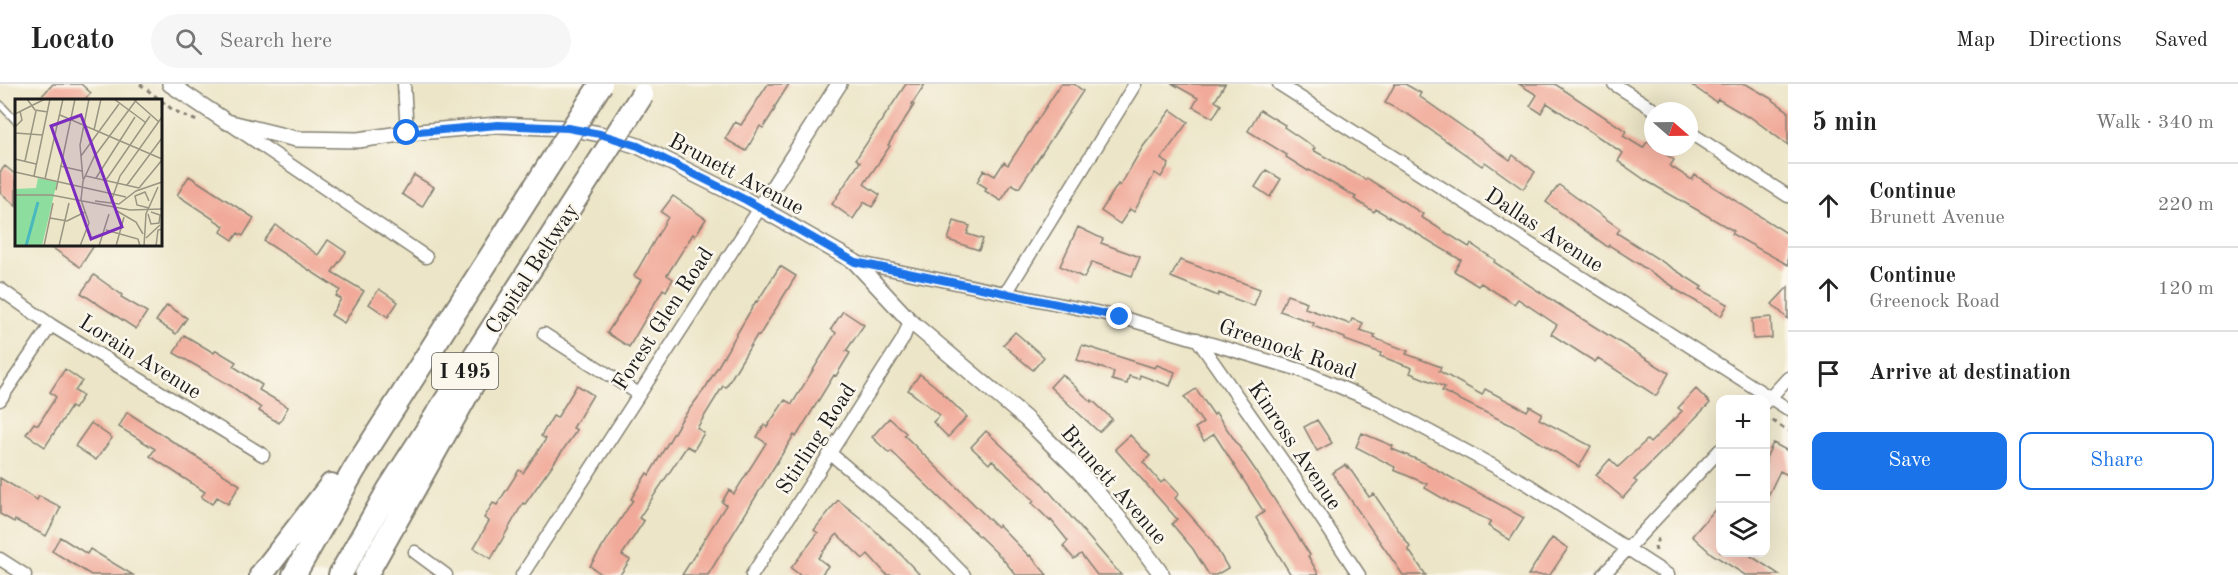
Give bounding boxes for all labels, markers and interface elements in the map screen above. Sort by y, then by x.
search box [151,14,571,68]
icon: search [172,25,205,58]
text: Locato [30,27,115,55]
text: Search here [220,30,332,52]
text: Map [1956,30,1995,51]
text: Directions [2028,30,2122,51]
text: Saved [2155,30,2208,51]
inset map [15,99,162,246]
north arrow [1644,102,1698,156]
text: 5 min [1812,110,1877,136]
text: Walk · 340 m [2095,113,2214,133]
route start [393,119,419,145]
street label: Brunett Avenue [665,130,807,220]
text: Continue [1869,181,1956,203]
street label: Dallas Avenue [1481,184,1607,277]
icon: ahead [1812,189,1845,222]
text: 220 m [2158,195,2214,215]
street label: Capital Beltway [482,199,583,338]
text: Brunett Avenue [1869,208,2005,228]
street label: Forest Glen Road [609,244,718,395]
text: Continue [1869,265,1956,287]
icon: ahead [1812,273,1845,306]
text: 120 m [2158,279,2214,299]
text: Greenock Road [1869,292,2000,312]
route end [1106,303,1132,329]
street label: Lorain Avenue [75,311,205,404]
street label: Greenock Road [1216,316,1359,384]
road number: I 495 [432,353,498,389]
icon: arrive [1812,357,1845,390]
text: Arrive at destination [1869,362,2071,384]
street label: Kinross Avenue [1243,378,1345,514]
street label: Stirling Road [773,380,861,498]
map controls [1716,395,1770,557]
button: + [1716,395,1770,449]
street label: Brunett Avenue [1056,422,1171,549]
button: Save [1812,432,2007,490]
button: Share [2019,432,2214,490]
button: − [1716,449,1770,503]
button: layers [1716,503,1770,557]

